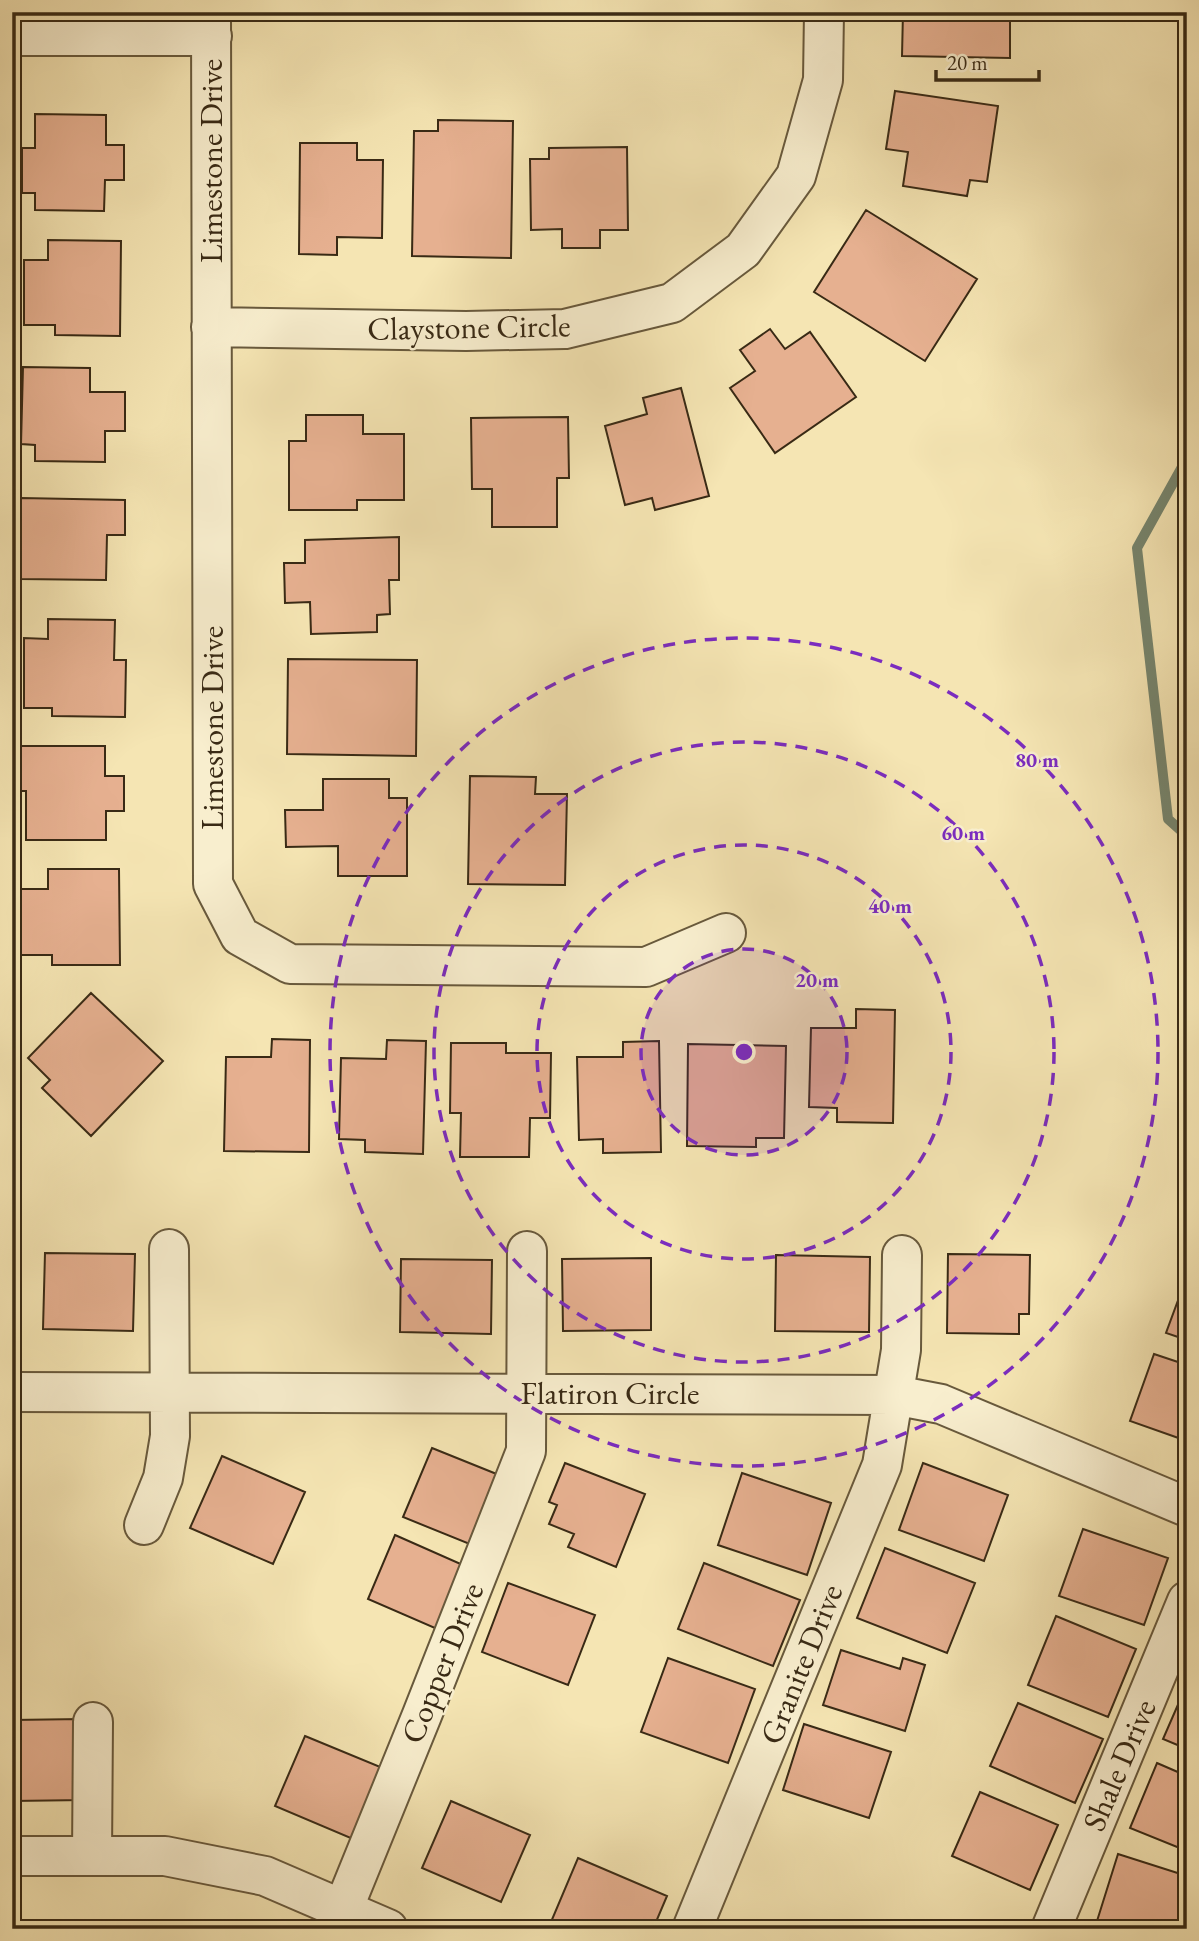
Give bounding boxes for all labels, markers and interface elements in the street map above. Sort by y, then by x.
scale bar [936,38,1040,82]
text: 20 m [947,49,988,76]
street label: Limestone Drive [190,59,232,263]
street label: Claystone Circle [367,304,571,350]
street label: Limestone Drive [191,626,233,830]
text: 80 m [1015,746,1059,773]
text: 60 m [941,819,985,846]
text: 40 m [868,892,912,919]
text: 20 m [795,966,839,993]
centre of rings [732,1040,756,1064]
street label: Flatiron Circle [521,1372,699,1414]
street label: Copper Drive [391,1576,493,1750]
street label: Granite Drive [750,1578,852,1750]
street label: Shale Drive [1073,1693,1165,1837]

